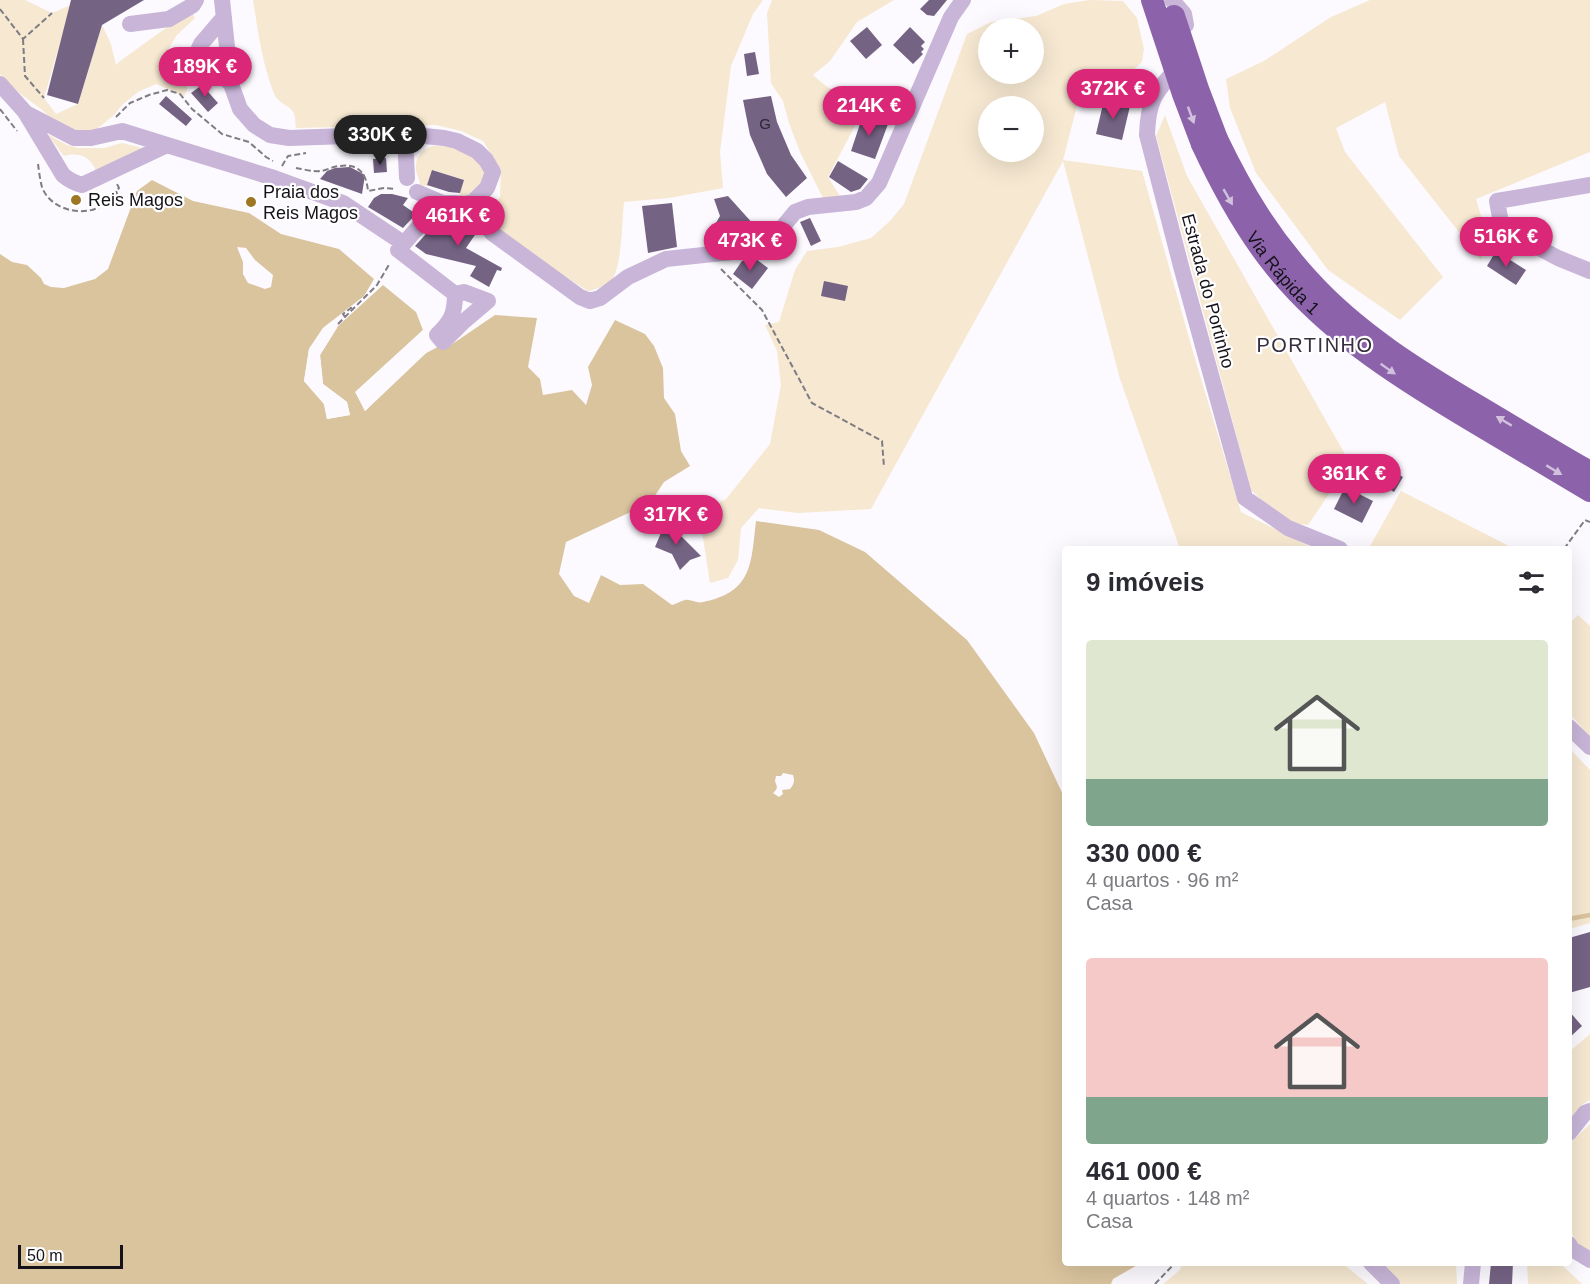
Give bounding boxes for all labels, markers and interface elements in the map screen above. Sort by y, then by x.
map controls [978,18,1044,162]
button: + [978,18,1044,84]
pin: 189K € [156,47,254,98]
text: 189K € [173,55,237,77]
pin: 372K € [1064,69,1162,120]
text: 372K € [1081,77,1145,99]
pin: 214K € [820,86,918,137]
text: 214K € [837,94,901,116]
button: − [978,96,1044,162]
one-way arrow [1187,106,1196,124]
pin: 330K € [331,115,429,166]
house number: G [759,115,771,132]
text: 330K € [348,123,412,145]
place label: Praia dos Reis Magos [263,182,358,223]
one-way arrow [1223,189,1233,206]
place label: Reis Magos [88,190,183,210]
marker: Reis Magos [69,193,83,207]
marker: Praia dos Reis Magos [244,195,258,209]
pin: 461K € [409,196,507,247]
text: 461K € [426,204,490,226]
street label: Estrada do Portinho [1178,212,1238,370]
pin: 516K € [1457,217,1555,268]
pin: 473K € [701,221,799,272]
text: 516K € [1474,225,1538,247]
street label: Via Rápida 1 [1242,228,1324,319]
text: 473K € [718,229,782,251]
district label: PORTINHO [1256,334,1374,356]
one-way arrow [1380,363,1396,374]
one-way arrow [1495,416,1512,426]
pin: 361K € [1305,454,1403,505]
text: 361K € [1322,462,1386,484]
one-way arrow [1546,465,1563,475]
pin: 317K € [627,495,725,546]
text: 317K € [644,503,708,525]
icon: filters [1515,566,1548,599]
text: 9 imóveis [1086,567,1205,597]
icon: home [1263,679,1371,787]
text: 330 000 € [1086,838,1202,868]
text: 4 quartos · 96 m² [1086,869,1238,891]
text: Casa [1086,892,1133,914]
icon: home [1263,997,1371,1105]
text: 461 000 € [1086,1156,1202,1186]
text: 4 quartos · 148 m² [1086,1187,1249,1209]
text: Casa [1086,1210,1133,1232]
scale bar [18,1242,123,1270]
text: 50 m [27,1247,63,1264]

